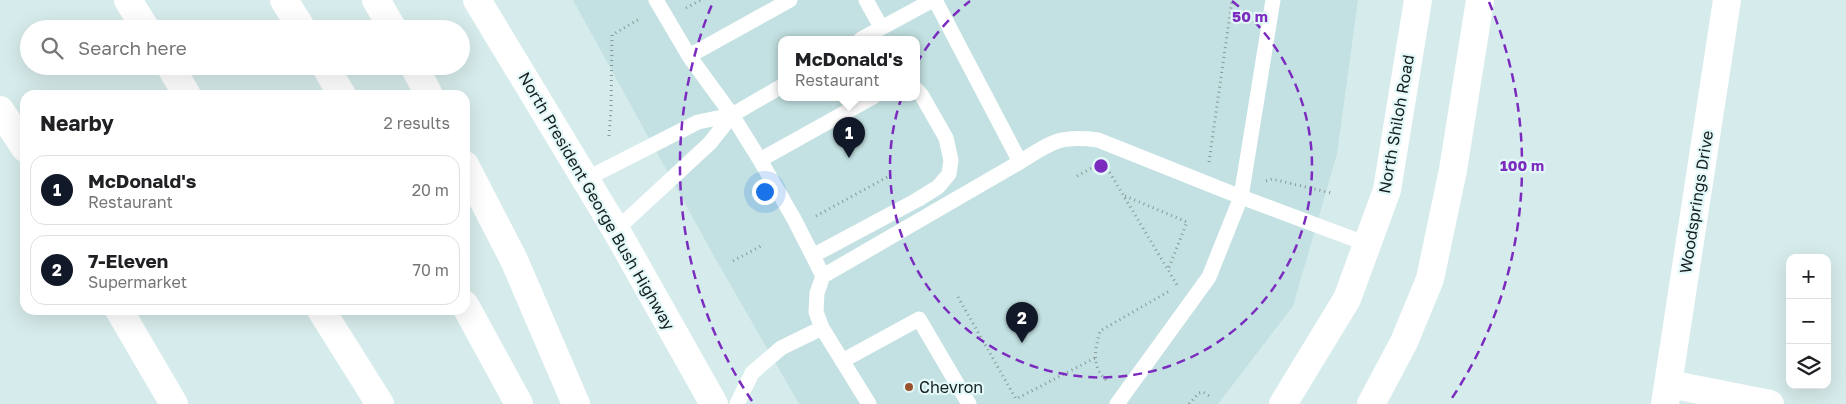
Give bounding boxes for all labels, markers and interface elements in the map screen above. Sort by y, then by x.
text: 50 m [1232,7,1268,25]
search box [20,20,470,75]
icon: search [38,34,66,62]
text: Search here [78,36,187,59]
popup [778,36,920,101]
text: McDonald's [795,47,903,70]
street label: North Shiloh Road [1374,53,1418,195]
street label: North President George Bush Highway [515,68,679,334]
text: Restaurant [795,70,880,90]
text: Nearby [40,110,114,136]
text: 2 results [384,113,450,133]
pin: 1 [833,117,865,158]
street label: Woodsprings Drive [1675,129,1717,275]
text: 100 m [1500,156,1544,174]
centre of rings [1092,157,1110,175]
text: McDonald's [88,169,197,192]
your location [752,179,778,205]
text: 1 [53,180,61,200]
text: 20 m [412,180,449,200]
text: Restaurant [88,192,173,212]
text: 7-Eleven [88,249,168,272]
map controls [1786,254,1831,389]
button: + [1786,254,1831,299]
text: 2 [52,260,62,280]
text: 70 m [412,260,449,280]
text: Supermarket [88,272,187,292]
button: − [1786,299,1831,344]
pin: 2 [1006,302,1038,343]
button: layers [1786,344,1831,389]
place label: Chevron [919,377,983,397]
marker: Chevron [903,381,915,393]

